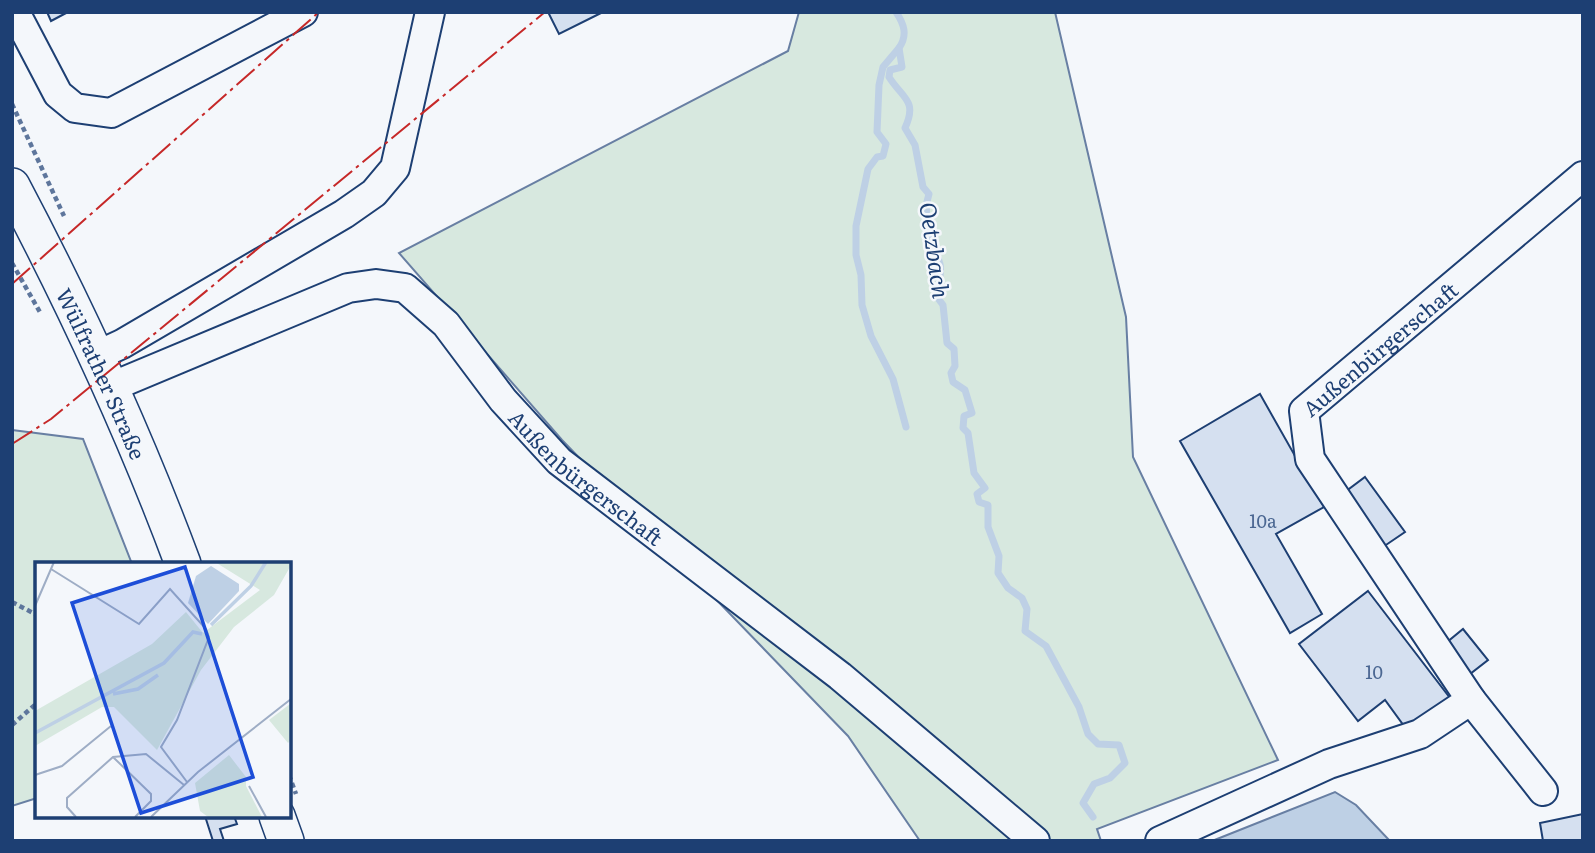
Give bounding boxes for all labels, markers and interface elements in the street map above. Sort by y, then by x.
water label: Oetzbach [912,200,960,301]
street label: Außenbürgerschaft [1295,273,1464,422]
street label: Wülfrather Straße [50,282,155,464]
street label: Außenbürgerschaft [503,402,671,552]
house number: 10a [1249,507,1277,534]
inset map [35,562,290,818]
house number: 10 [1365,658,1383,685]

